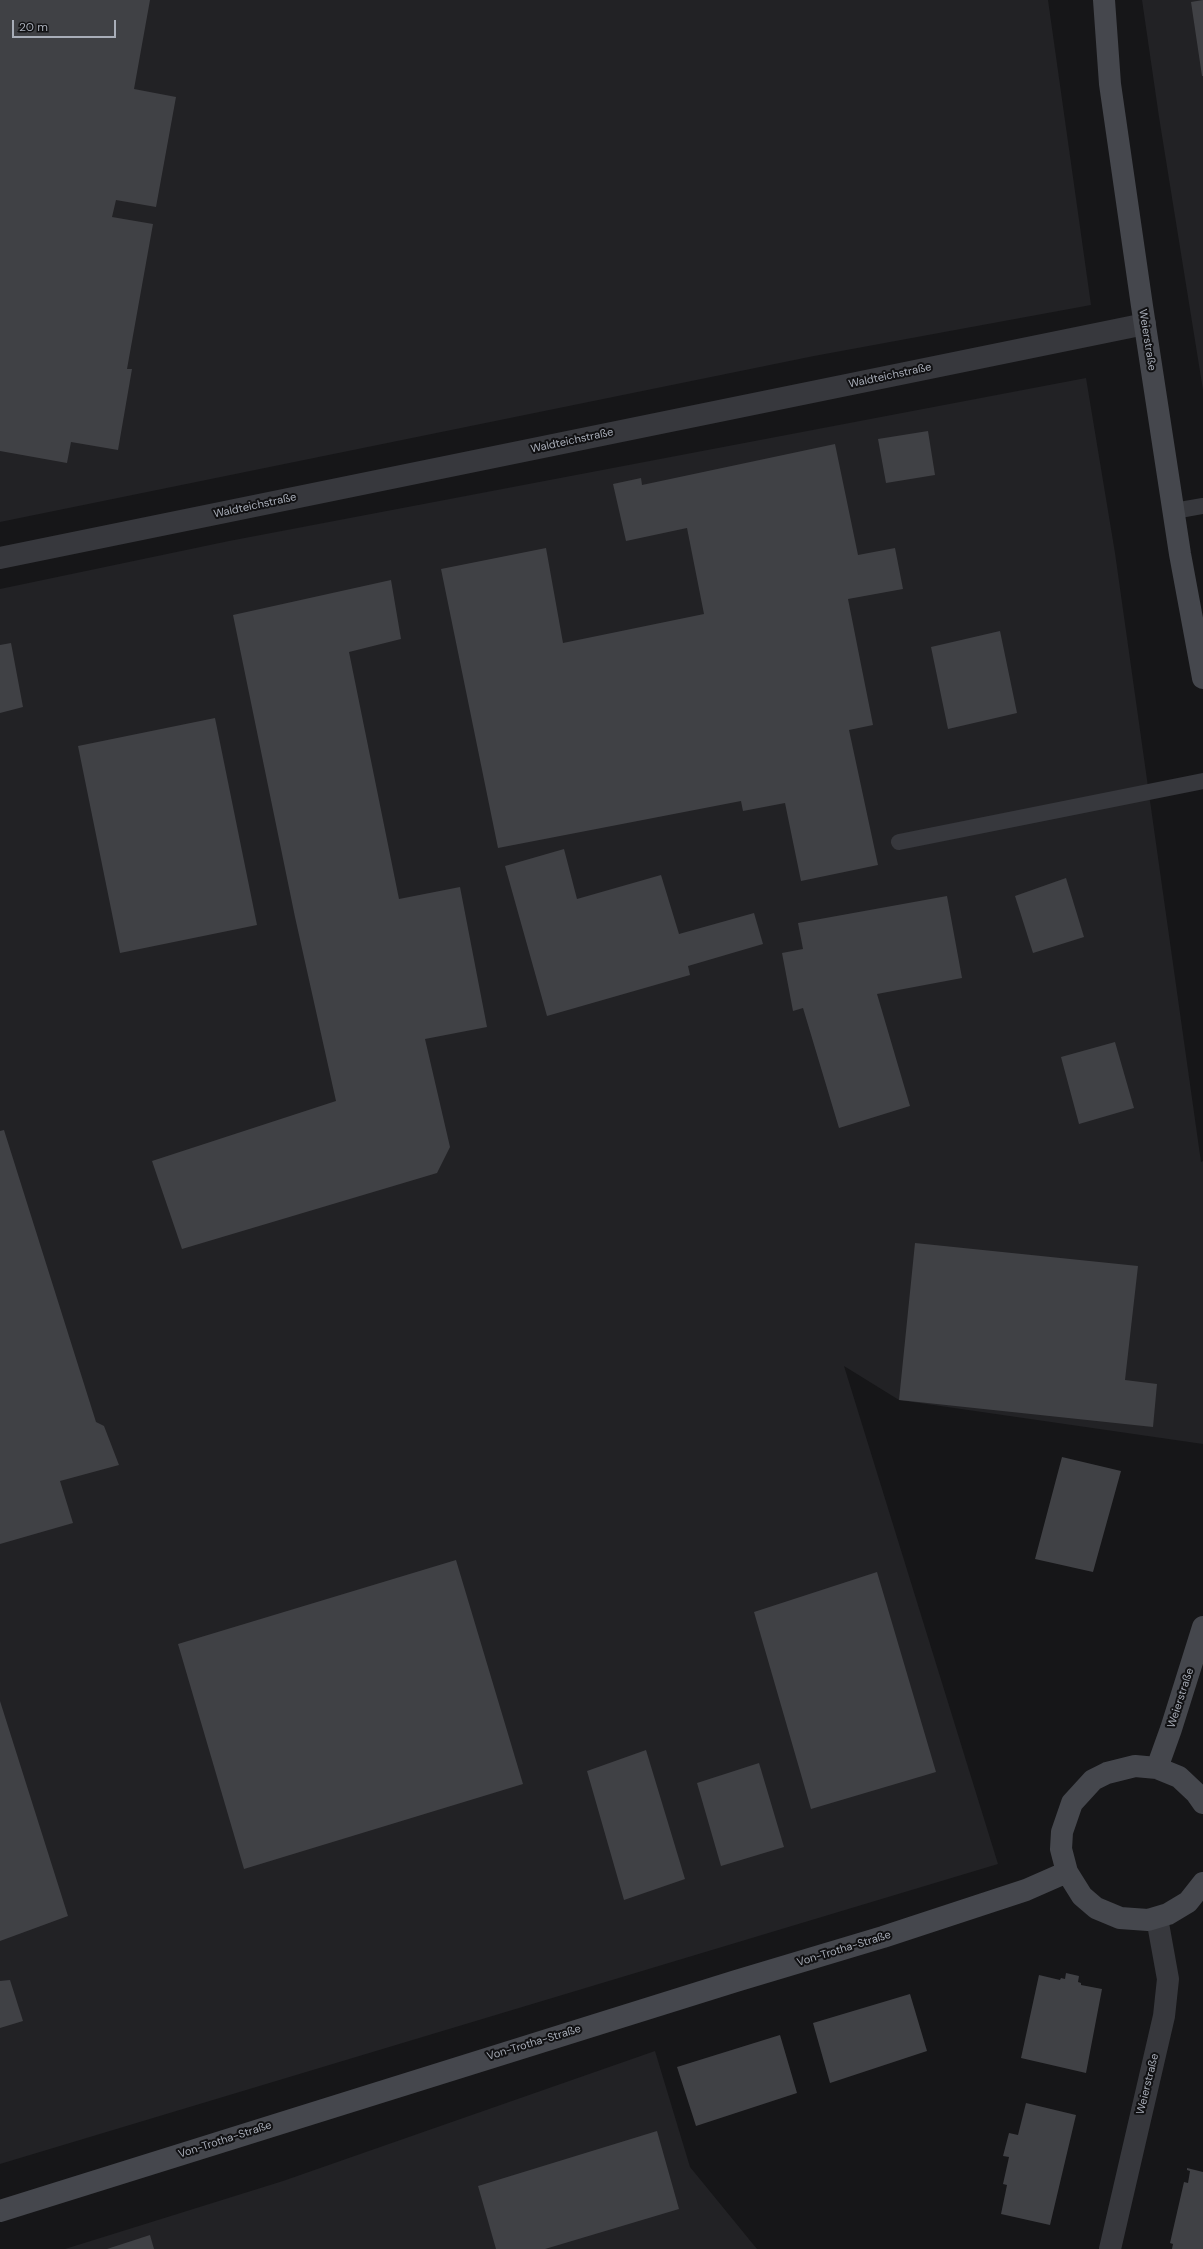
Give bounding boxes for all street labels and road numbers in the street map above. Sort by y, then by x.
street label: Weierstraße [1136,308,1158,372]
street label: Waldteichstraße [847,361,933,391]
street label: Waldteichstraße [529,426,615,456]
street label: Waldteichstraße [212,491,298,521]
street label: Weierstraße [1165,1666,1197,1730]
street label: Von-Trotha-Straße [796,1928,892,1970]
street label: Von-Trotha-Straße [486,2022,582,2064]
street label: Weierstraße [1134,2052,1162,2116]
street label: Von-Trotha-Straße [177,2119,273,2161]

